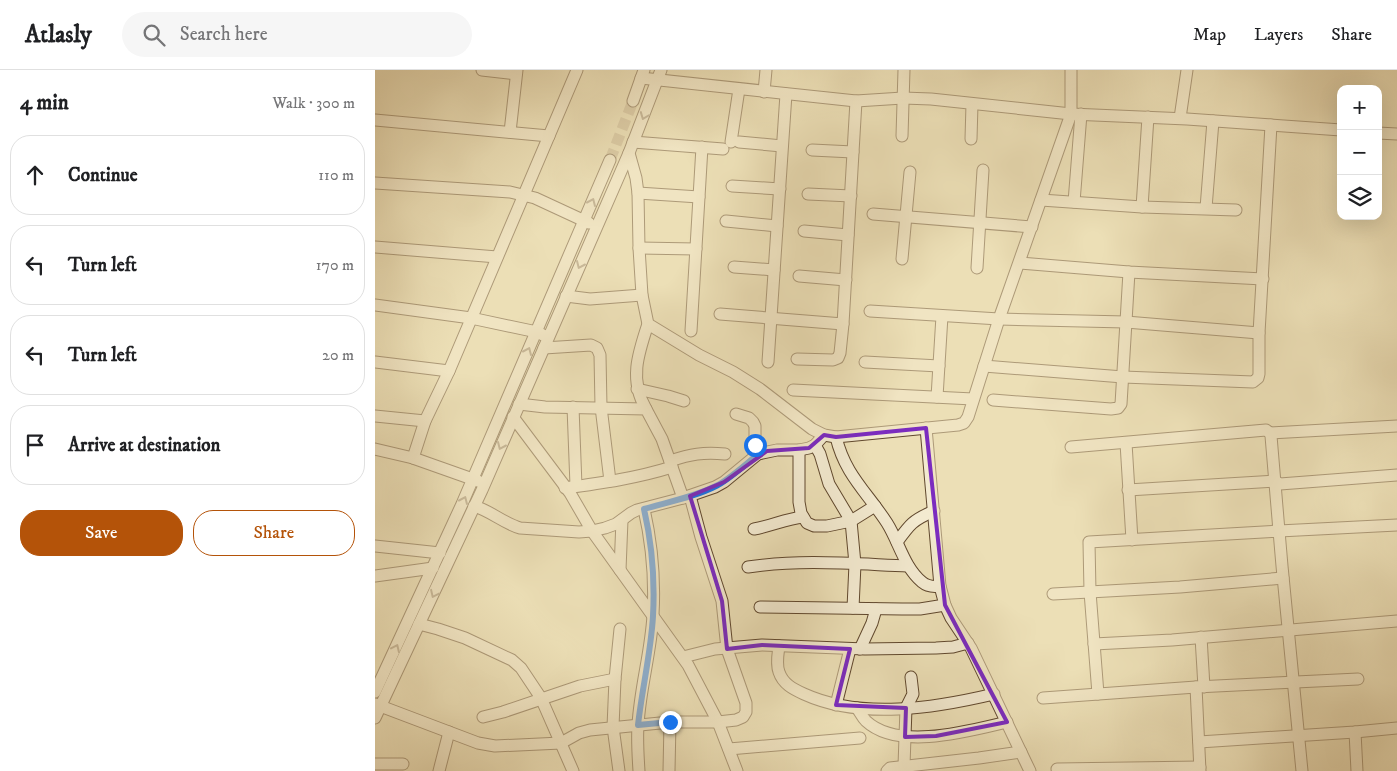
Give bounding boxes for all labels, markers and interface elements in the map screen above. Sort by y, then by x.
search box [122,12,472,57]
text: Atlasly [25,20,92,50]
icon: search [140,21,168,49]
text: Search here [180,23,268,46]
text: Map [1193,24,1226,46]
text: Layers [1254,24,1303,46]
text: Share [1331,24,1372,46]
map controls [1337,85,1382,220]
button: + [1337,85,1382,130]
text: 4 min [20,90,69,116]
text: Walk · 300 m [272,93,355,113]
one-way arrow [640,111,650,120]
button: − [1337,130,1382,175]
icon: ahead [21,161,49,189]
text: Continue [68,164,138,187]
text: 110 m [318,165,354,185]
button: layers [1337,175,1382,220]
one-way arrow [585,198,596,207]
icon: left [21,251,49,279]
text: Turn left [68,254,137,277]
text: 170 m [316,255,354,275]
one-way arrow [575,260,586,269]
icon: left [21,341,49,369]
text: Turn left [68,344,137,367]
text: 20 m [322,345,354,365]
one-way arrow [522,347,533,356]
icon: arrive [21,431,49,459]
text: Arrive at destination [68,434,220,457]
route start [744,434,767,457]
one-way arrow [496,441,507,450]
one-way arrow [457,496,468,505]
button: Save [20,510,183,556]
button: Share [193,510,355,556]
one-way arrow [429,589,440,598]
one-way arrow [390,644,400,653]
route end [659,711,682,734]

